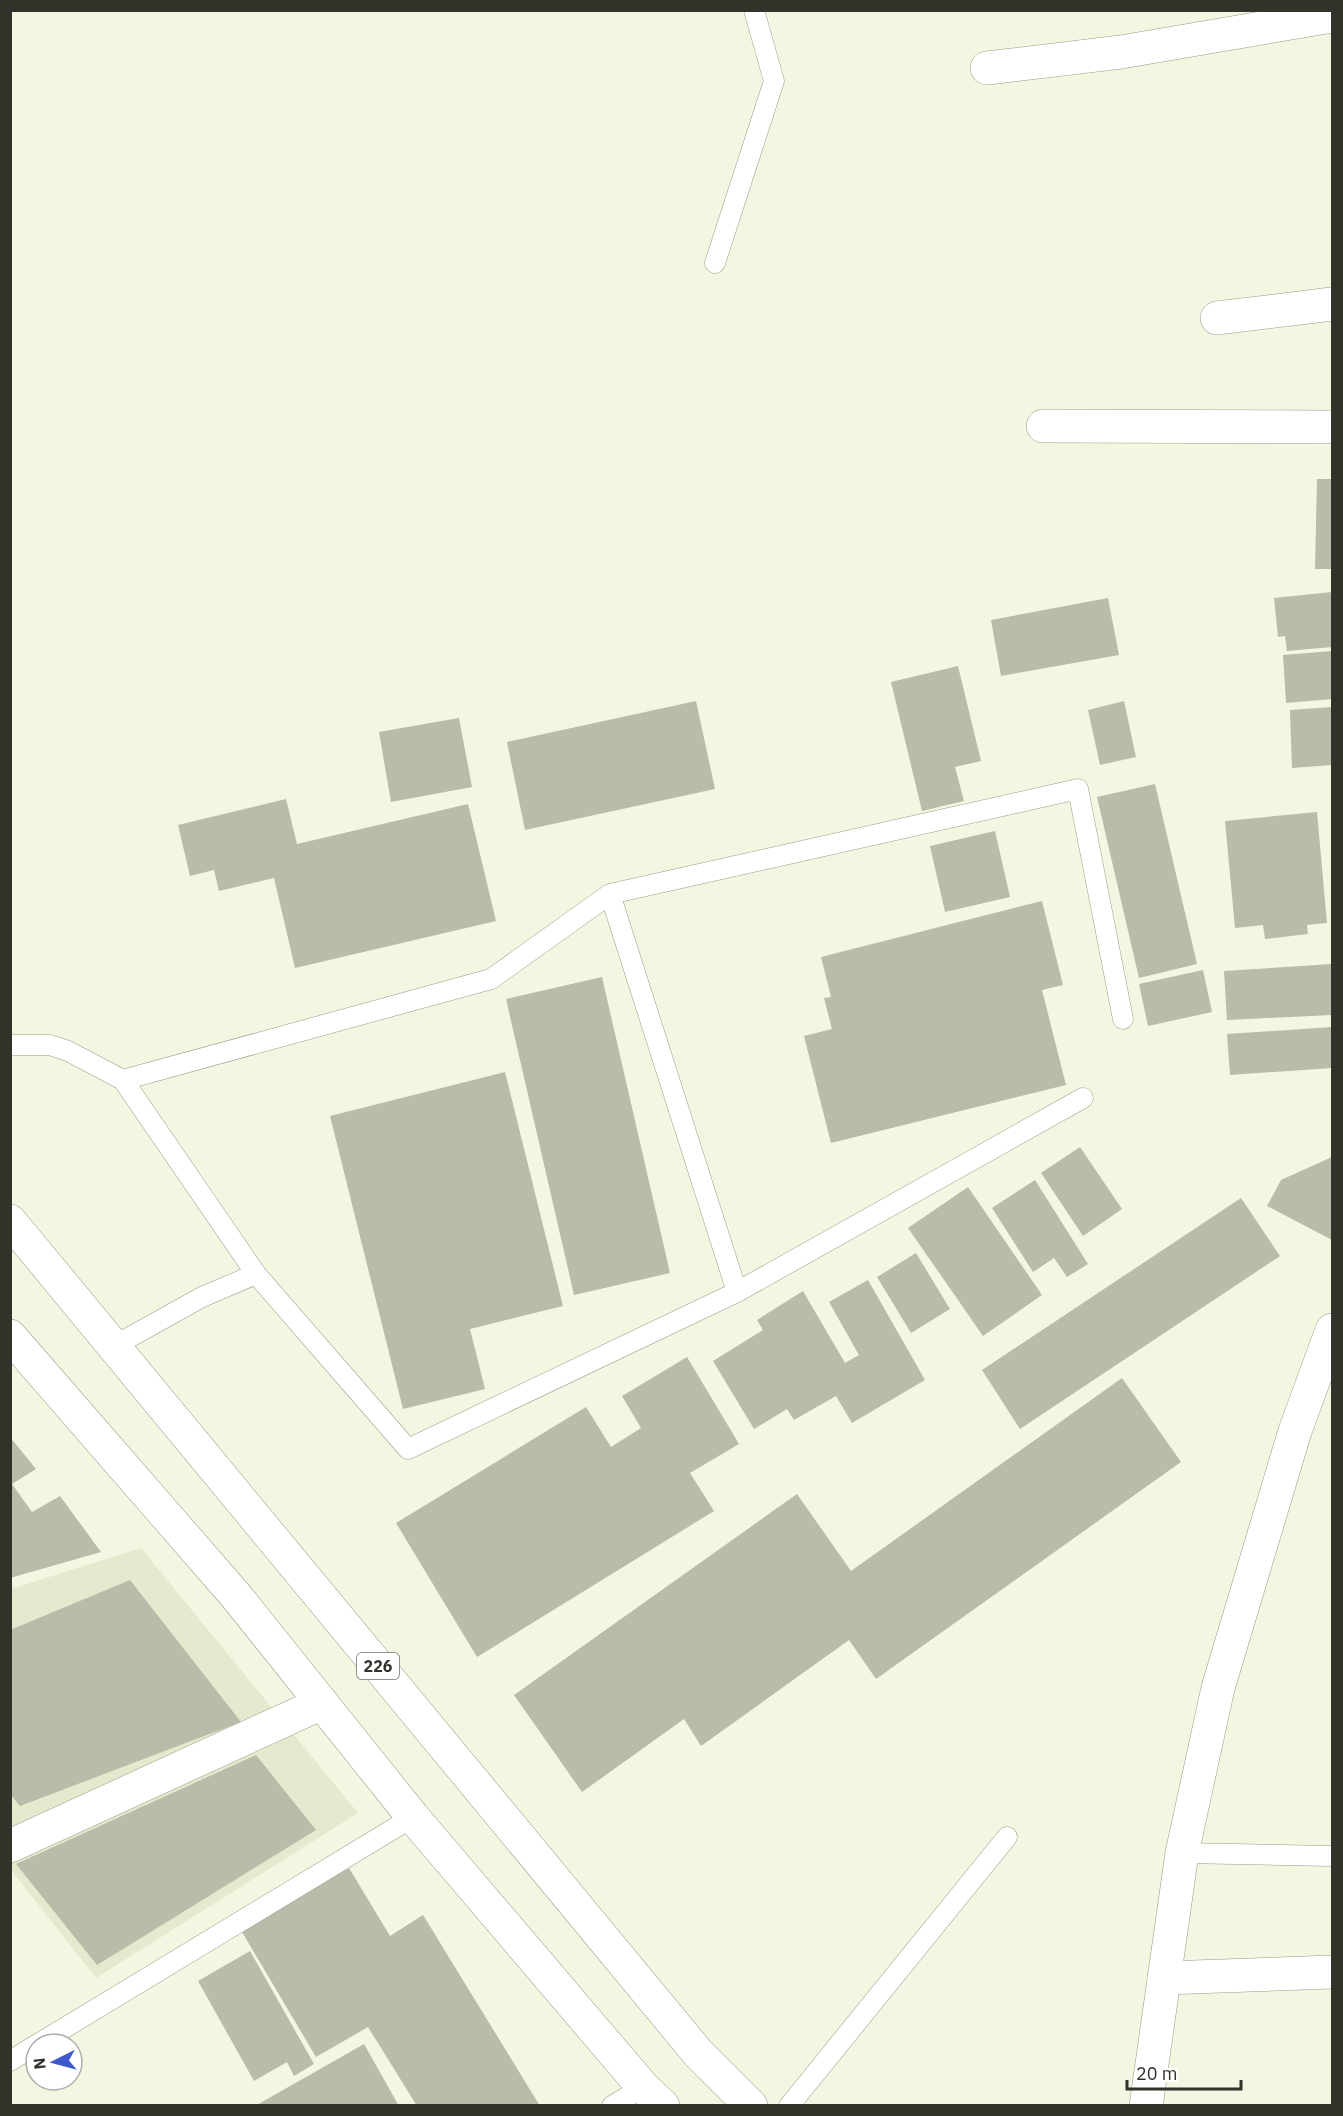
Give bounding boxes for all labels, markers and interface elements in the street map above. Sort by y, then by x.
road number: 226 [357,1653,399,1679]
north arrow [24,2032,84,2092]
scale bar [1127,2053,1241,2091]
text: N [29,2057,50,2070]
text: 20 m [1136,2062,1178,2085]

